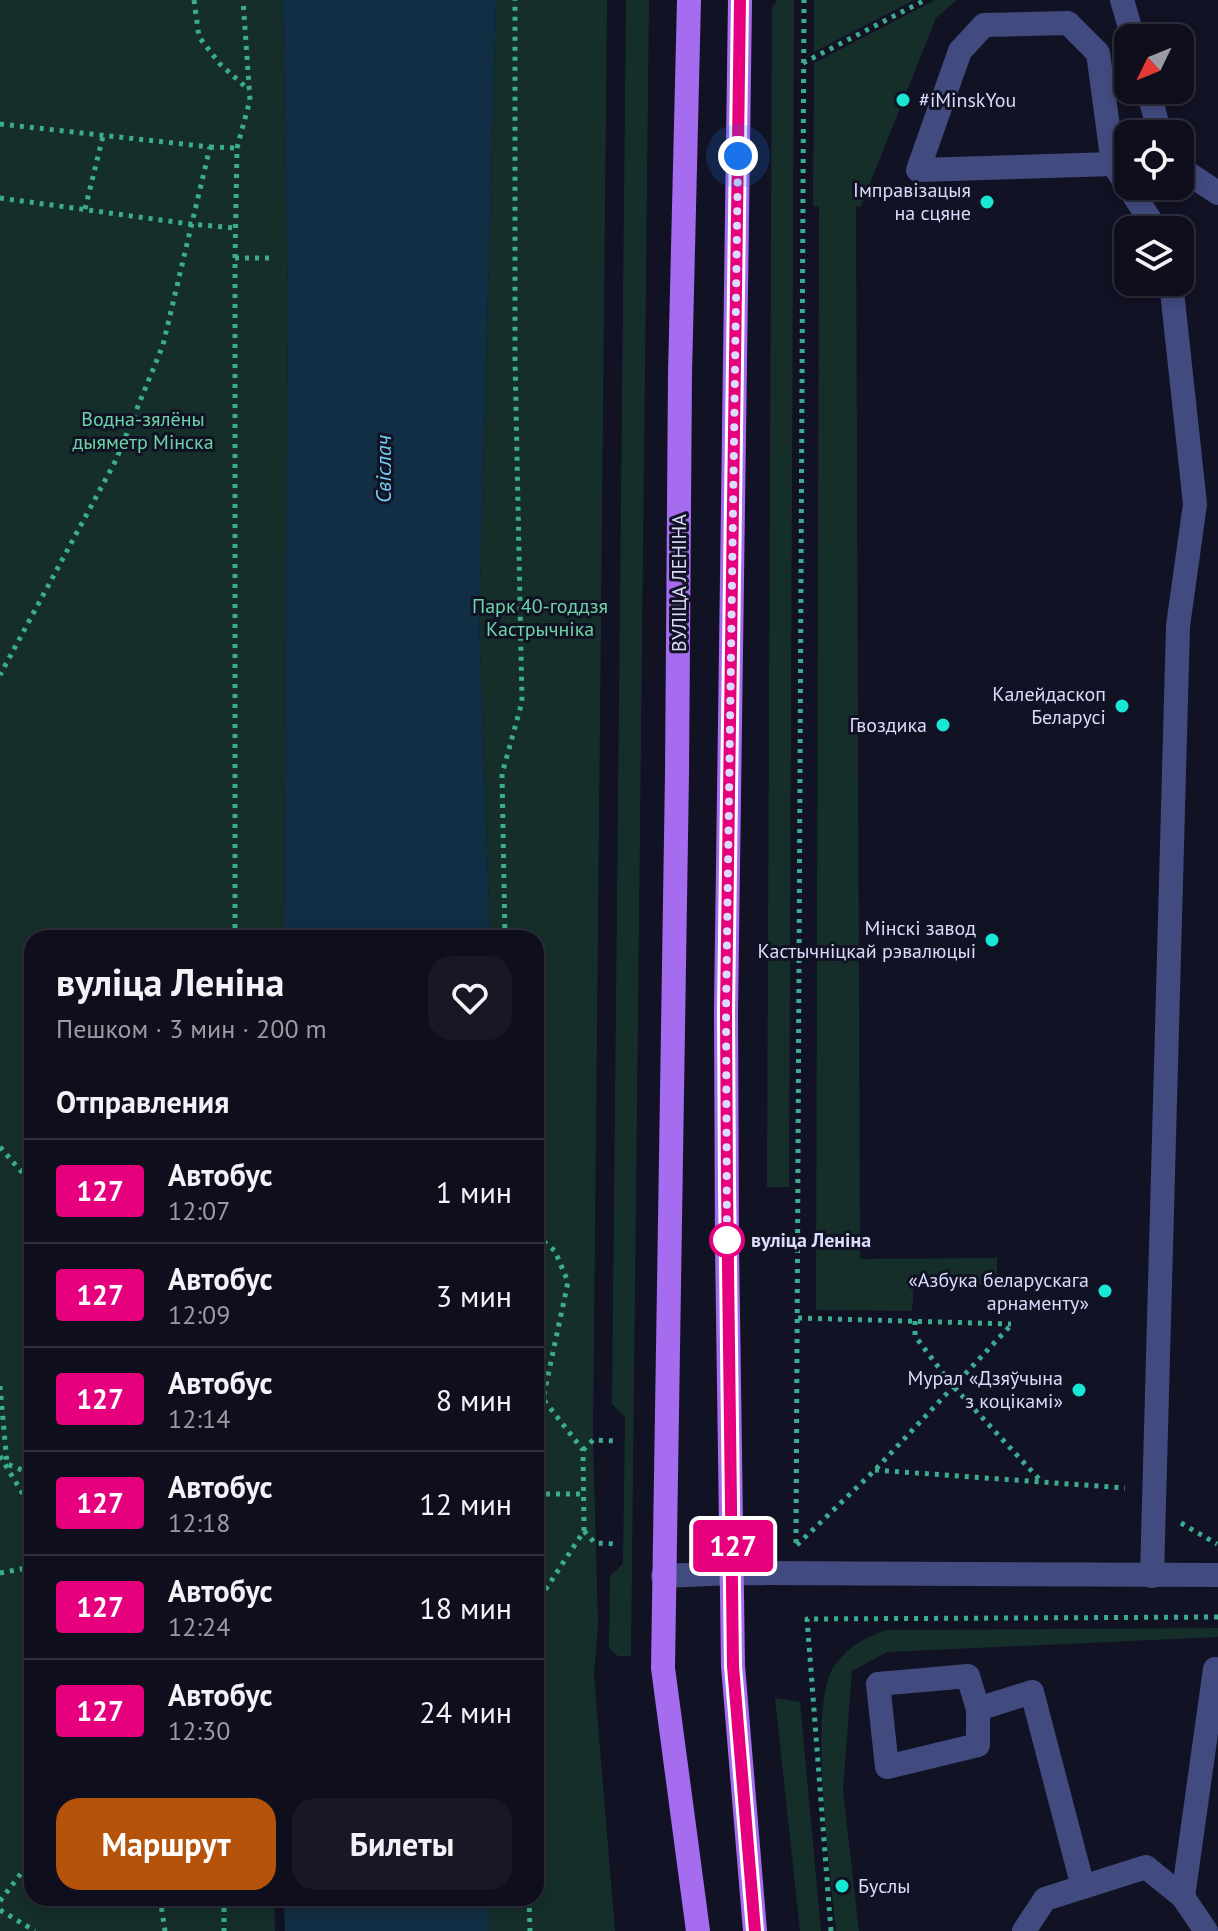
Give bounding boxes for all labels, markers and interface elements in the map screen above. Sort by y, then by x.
north arrow [1114,24,1194,104]
map controls [1114,24,1194,296]
place label: #iMinskYou [919,87,1016,113]
marker: #iMinskYou [894,91,912,109]
button: locate [1114,120,1194,200]
your location [718,136,758,176]
place label: Імправізацыя на сцяне [853,177,971,226]
marker: Імправізацыя на сцяне [978,193,996,211]
button: layers [1114,216,1194,296]
park label: Водна-зялёны дыяметр Мінска [72,406,214,455]
water label: Свіслач [369,434,397,503]
street label: ВУЛІЦА ЛЕНІНА [666,514,692,652]
park label: Парк 40-годдзя Кастрычніка [472,593,608,642]
place label: Калейдаскоп Беларусі [992,681,1106,730]
marker: Калейдаскоп Беларусі [1113,697,1131,715]
place label: Гвоздика [850,712,927,738]
marker: Гвоздика [934,716,952,734]
place label: Мінскі завод Кастычніцкай рэвалюцыі [757,915,976,964]
marker: Мінскі завод Кастычніцкай рэвалюцыі [983,931,1001,949]
button: heart [428,956,512,1040]
text: вуліца Леніна [56,957,284,1006]
text: Пешком · 3 мин · 200 m [56,1012,327,1045]
text: Отправления [56,1082,229,1121]
text: Автобус [168,1155,273,1194]
text: 127 [76,1172,124,1209]
text: 1 мин [436,1172,512,1211]
text: 12:07 [168,1194,230,1227]
marker: вуліца Леніна [710,1223,744,1257]
place label: вуліца Леніна [751,1227,871,1253]
text: Автобус [168,1259,273,1298]
place label: «Азбука беларускага арнаменту» [908,1267,1089,1316]
text: 127 [76,1276,124,1313]
text: 3 мин [436,1276,512,1315]
marker: «Азбука беларускага арнаменту» [1096,1282,1114,1300]
text: 12:09 [168,1298,230,1331]
text: Автобус [168,1363,273,1402]
place label: Мурал «Дзяўчына з коцікамі» [907,1365,1063,1414]
text: 127 [76,1380,124,1417]
text: 8 мин [436,1380,512,1419]
marker: Мурал «Дзяўчына з коцікамі» [1070,1381,1088,1399]
text: 12:14 [168,1402,230,1435]
text: Автобус [168,1467,273,1506]
text: 127 [76,1484,124,1521]
text: 12 мин [419,1484,512,1523]
text: 12:18 [168,1506,230,1539]
line badge: 127 [687,1520,779,1572]
text: 127 [709,1527,757,1564]
text: Автобус [168,1571,273,1610]
text: 127 [76,1588,124,1625]
text: 18 мин [419,1588,512,1627]
text: 12:24 [168,1610,230,1643]
text: Автобус [168,1675,273,1714]
text: 127 [76,1692,124,1729]
text: 24 мин [419,1692,512,1731]
text: 12:30 [168,1714,230,1747]
button: Маршрут [56,1798,276,1890]
button: Билеты [292,1798,512,1890]
place label: Буслы [858,1873,910,1899]
marker: Буслы [833,1877,851,1895]

